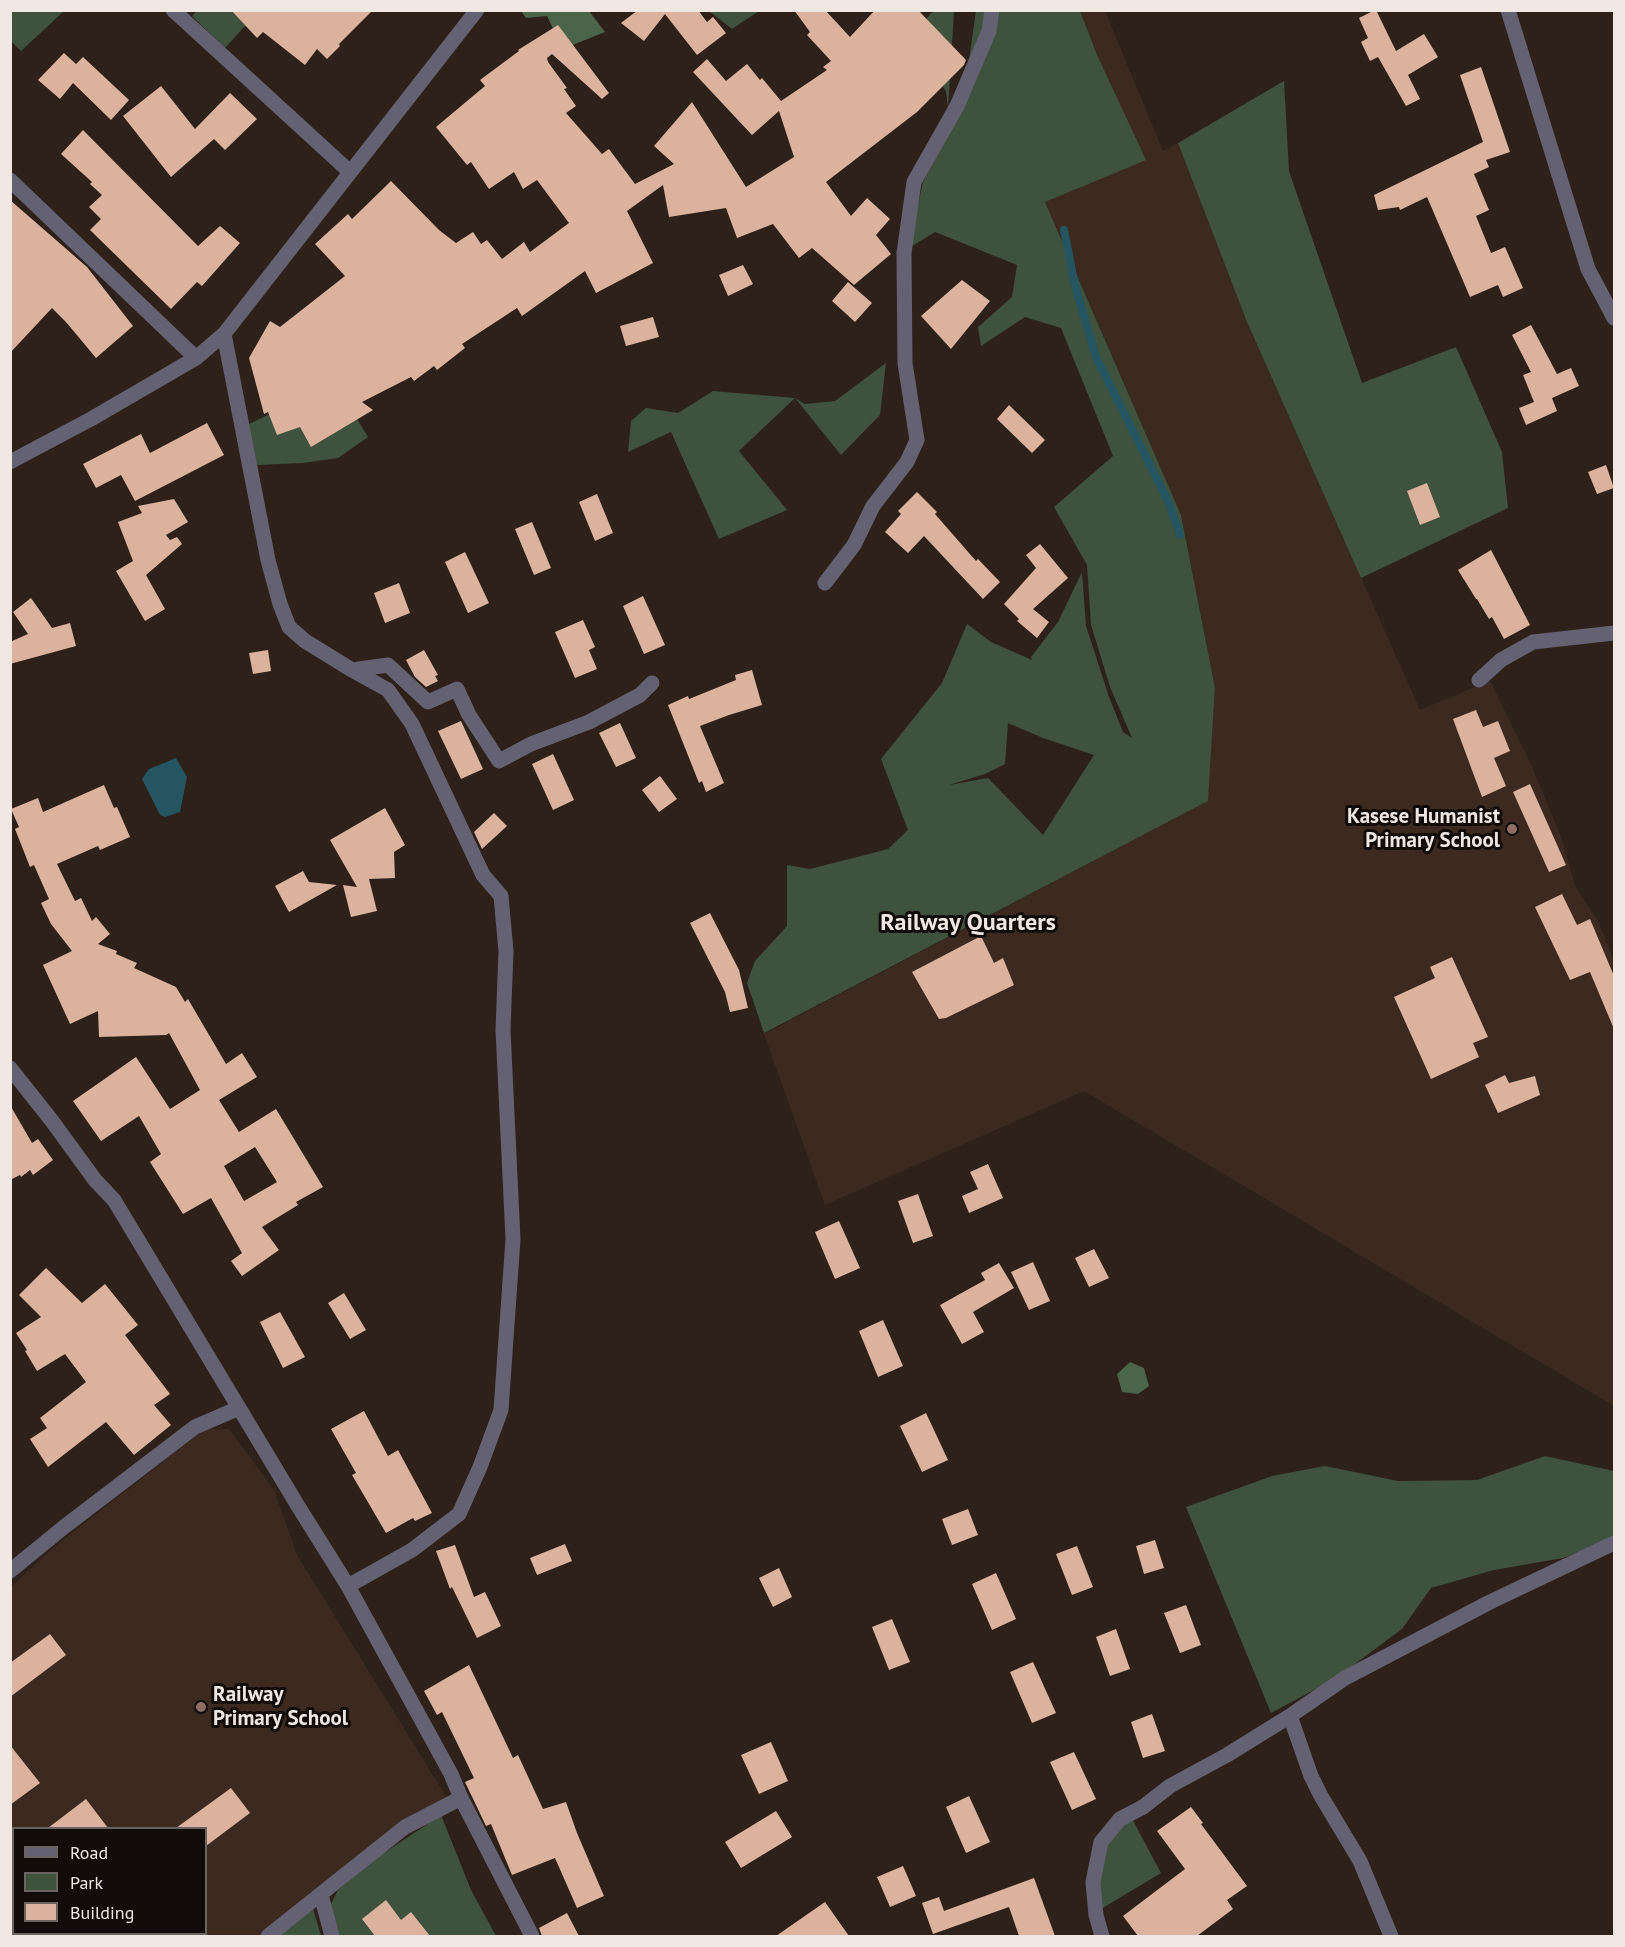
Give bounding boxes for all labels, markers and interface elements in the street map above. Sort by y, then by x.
place label: Kasese Humanist Primary School [1347,804,1500,854]
marker: Kasese Humanist Primary School [1505,822,1519,836]
district label: Railway Quarters [880,909,1056,937]
place label: Railway Primary School [213,1682,348,1732]
marker: Railway Primary School [194,1700,208,1714]
legend [12,1827,207,1935]
text: Road [70,1841,108,1864]
text: Park [70,1871,103,1894]
text: Building [70,1901,134,1924]

